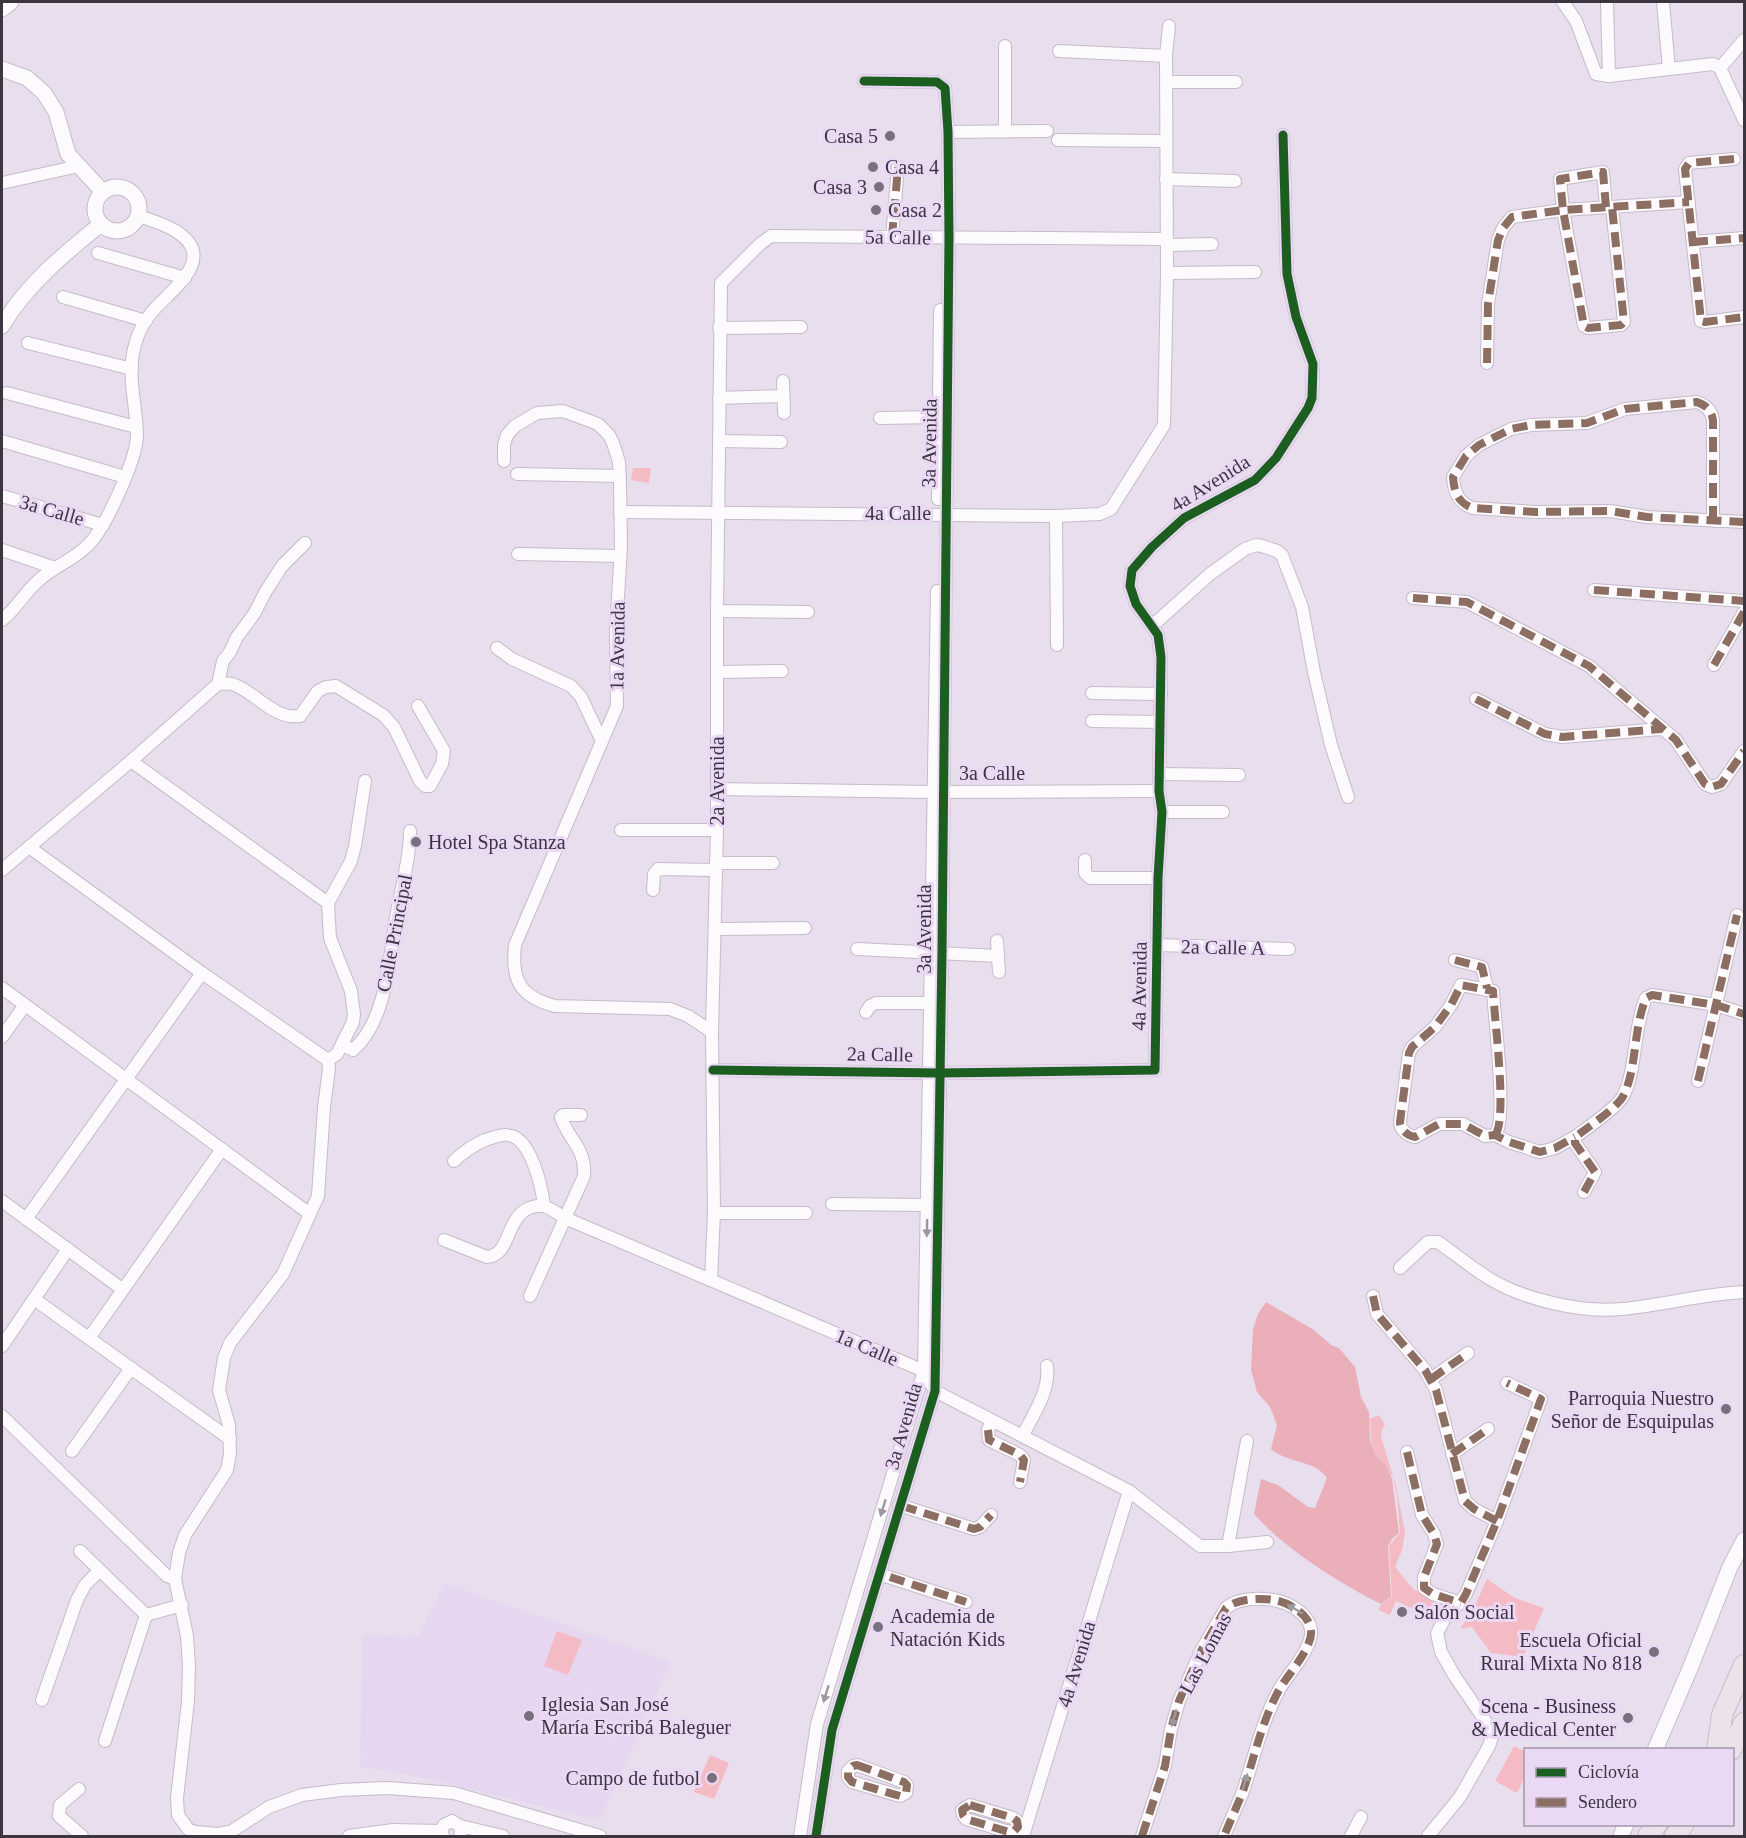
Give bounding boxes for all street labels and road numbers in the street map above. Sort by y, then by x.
street label: 5a Calle [865,225,931,249]
street label: 3a Avenida [917,398,941,488]
street label: 4a Avenida [1166,450,1254,516]
street label: 3a Calle [17,490,87,530]
street label: 4a Calle [865,502,931,524]
street label: 1a Avenida [605,601,629,691]
street label: 2a Avenida [706,736,728,826]
street label: 3a Calle [959,762,1025,784]
street label: Calle Principal [372,872,417,994]
street label: 3a Avenida [913,884,935,974]
street label: 2a Calle A [1181,935,1266,959]
street label: 4a Avenida [1127,941,1151,1031]
street label: 2a Calle [847,1042,913,1066]
street label: 1a Calle [832,1324,902,1370]
street label: 3a Avenida [880,1380,926,1472]
street label: Las Lomas [1175,1609,1236,1697]
street label: 4a Avenida [1052,1618,1100,1710]

